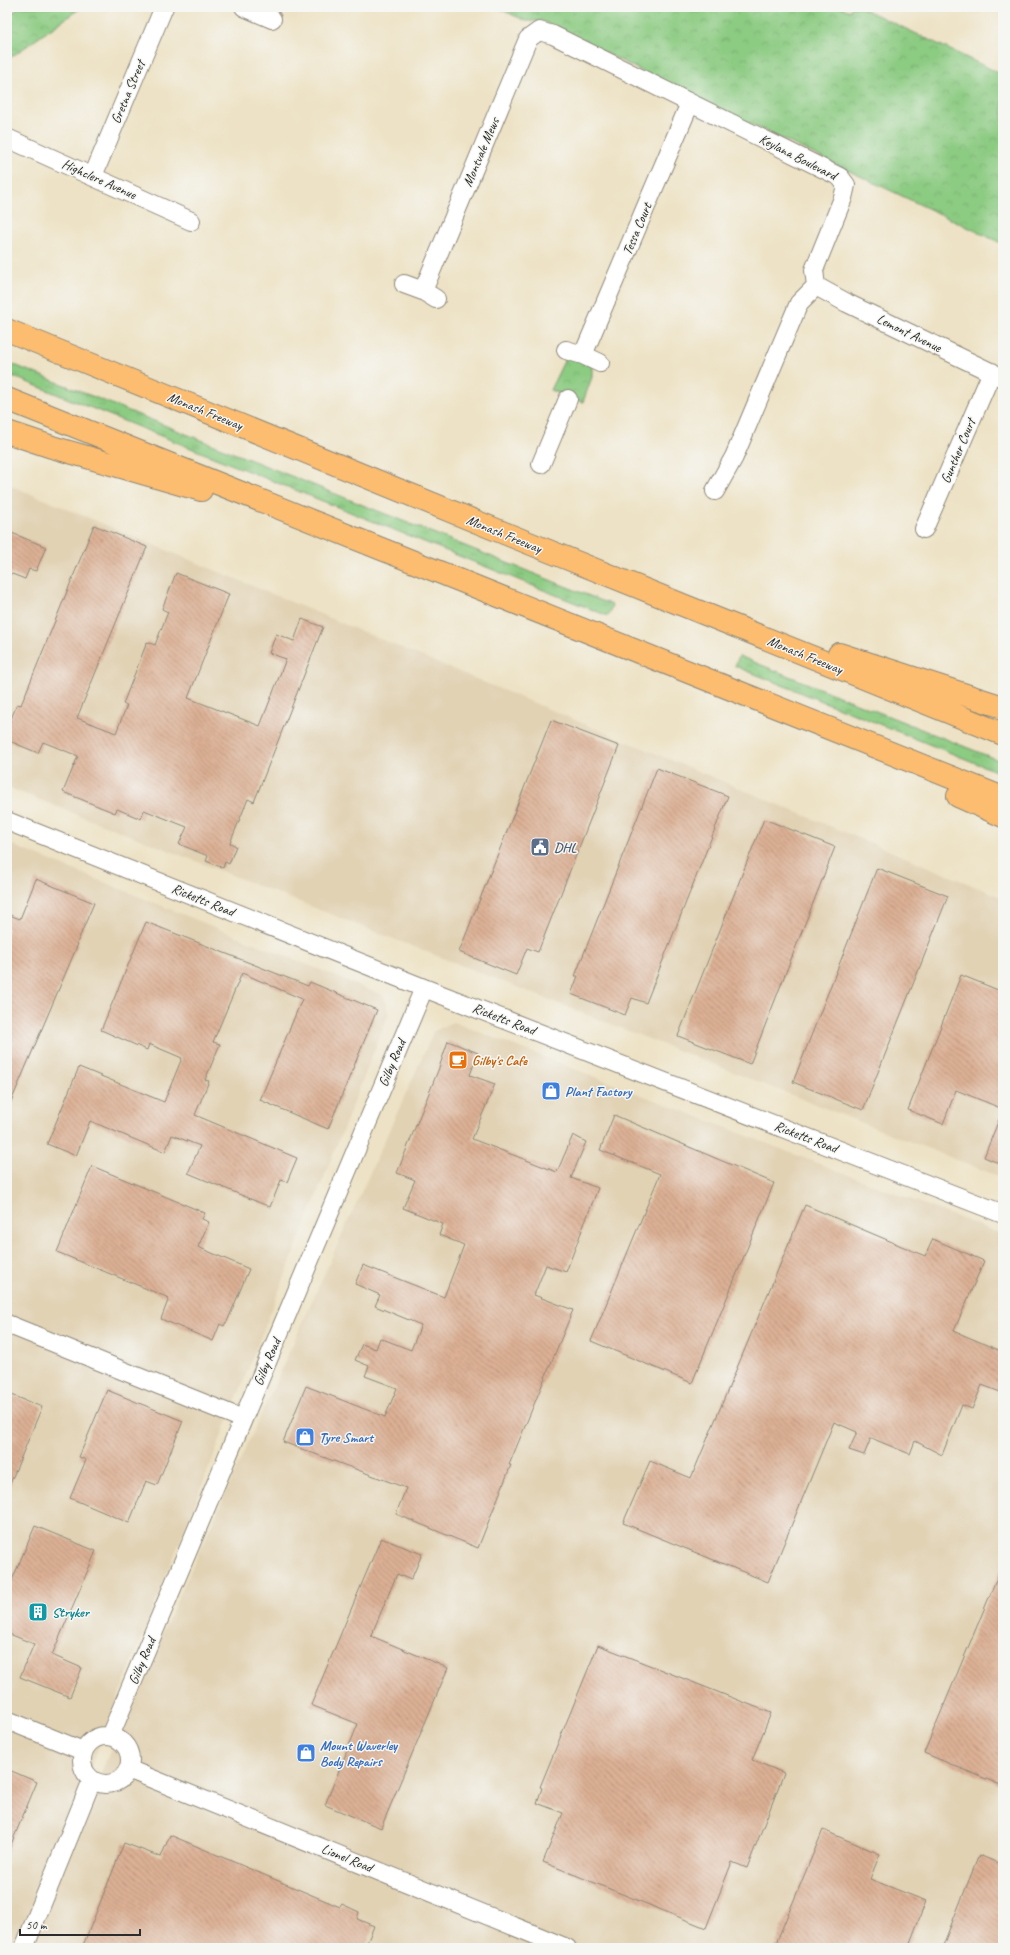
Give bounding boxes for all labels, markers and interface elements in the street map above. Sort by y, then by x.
street label: Gretna Street [107,56,150,126]
street label: Montvale Mews [459,114,504,189]
street label: Keylana Boulevard [756,130,842,185]
street label: Highclere Avenue [59,155,140,203]
street label: Tessa Court [618,199,656,258]
street label: Lemont Avenue [874,310,945,357]
street label: Monash Freeway [165,388,246,434]
street label: Gunther Court [937,414,980,486]
street label: Monash Freeway [464,511,545,557]
street label: Monash Freeway [765,632,846,678]
public building icon: DHL [529,836,551,858]
place label: DHL [554,839,577,856]
street label: Ricketts Road [169,880,239,921]
street label: Ricketts Road [470,999,540,1040]
street label: Gilby Road [375,1035,410,1089]
cafe icon: Gilby's Cafe [447,1049,469,1071]
place label: Gilby's Cafe [472,1052,528,1069]
shop icon: Plant Factory [540,1080,562,1102]
place label: Plant Factory [565,1083,633,1100]
street label: Ricketts Road [772,1117,842,1158]
street label: Gilby Road [250,1334,285,1388]
shop icon: Tyre Smart [294,1426,316,1448]
place label: Tyre Smart [319,1429,375,1446]
building icon: Stryker [27,1601,49,1623]
place label: Stryker [52,1604,91,1621]
street label: Gilby Road [125,1633,160,1687]
place label: Mount Waverley Body Repairs [320,1737,399,1770]
shop icon: Mount Waverley Body Repairs [295,1742,317,1764]
street label: Lionel Road [319,1840,377,1877]
scale bar [20,1911,140,1937]
text: 50 m [26,1917,48,1933]

